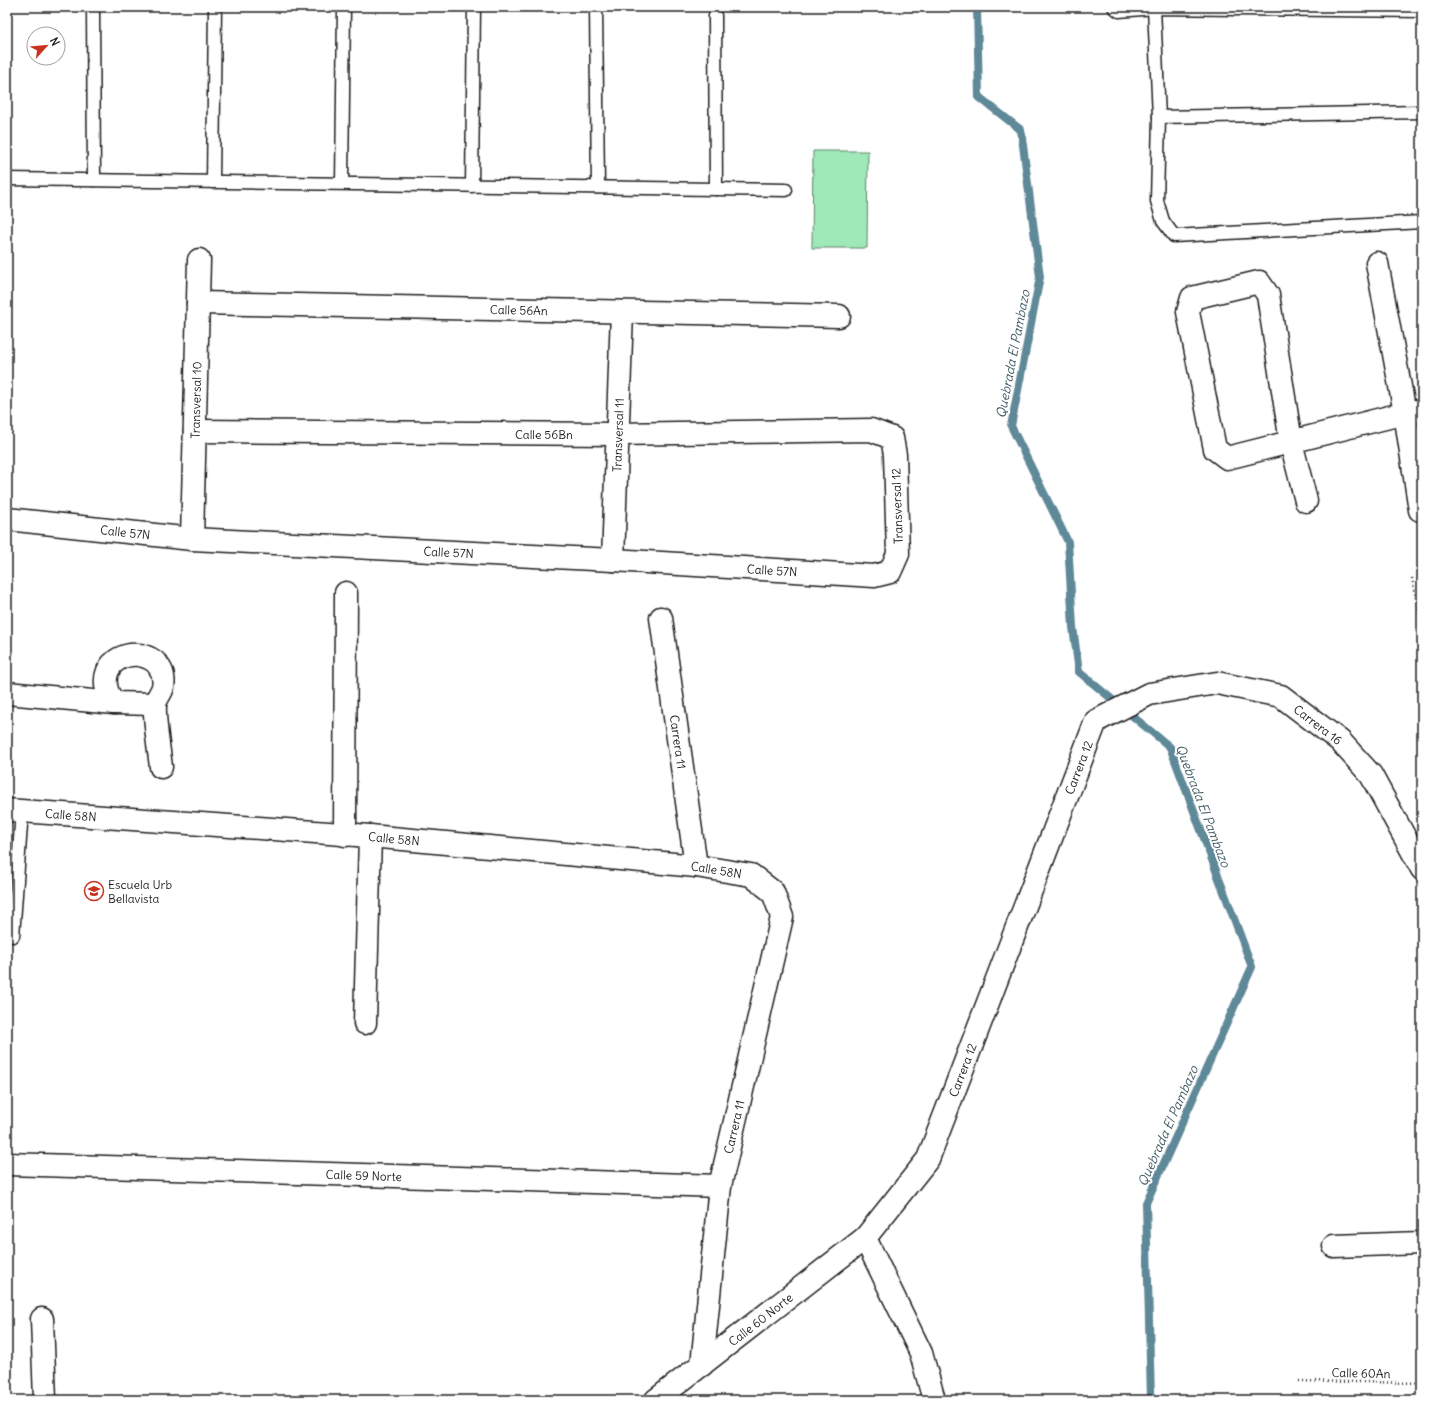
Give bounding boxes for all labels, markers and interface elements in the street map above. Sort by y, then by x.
north arrow [26,26,66,66]
text: N [47,35,63,48]
water label: Quebrada El Pambazo [992,288,1034,420]
street label: Calle 56An [490,301,548,318]
street label: Transversal 10 [187,361,204,439]
street label: Transversal 11 [609,398,626,472]
street label: Calle 56Bn [515,427,573,442]
street label: Transversal 12 [888,467,906,544]
street label: Calle 57N [99,522,151,542]
street label: Calle 57N [423,543,474,561]
street label: Calle 57N [746,561,798,579]
street label: Carrera 16 [1291,701,1345,748]
street label: Carrera 11 [667,714,690,770]
street label: Carrera 12 [1061,738,1095,796]
water label: Quebrada El Pambazo [1172,742,1235,870]
street label: Calle 58N [45,805,97,824]
street label: Calle 58N [368,828,420,848]
street label: Calle 58N [690,858,743,881]
place label: Escuela Urb Bellavista [108,877,172,906]
school or university icon: Escuela Urb Bellavista [83,880,105,902]
street label: Carrera 12 [945,1040,979,1099]
water label: Quebrada El Pambazo [1134,1062,1203,1189]
street label: Carrera 11 [721,1099,747,1155]
street label: Calle 59 Norte [325,1166,402,1184]
street label: Calle 60 Norte [725,1290,795,1349]
street label: Calle 60An [1331,1365,1391,1381]

